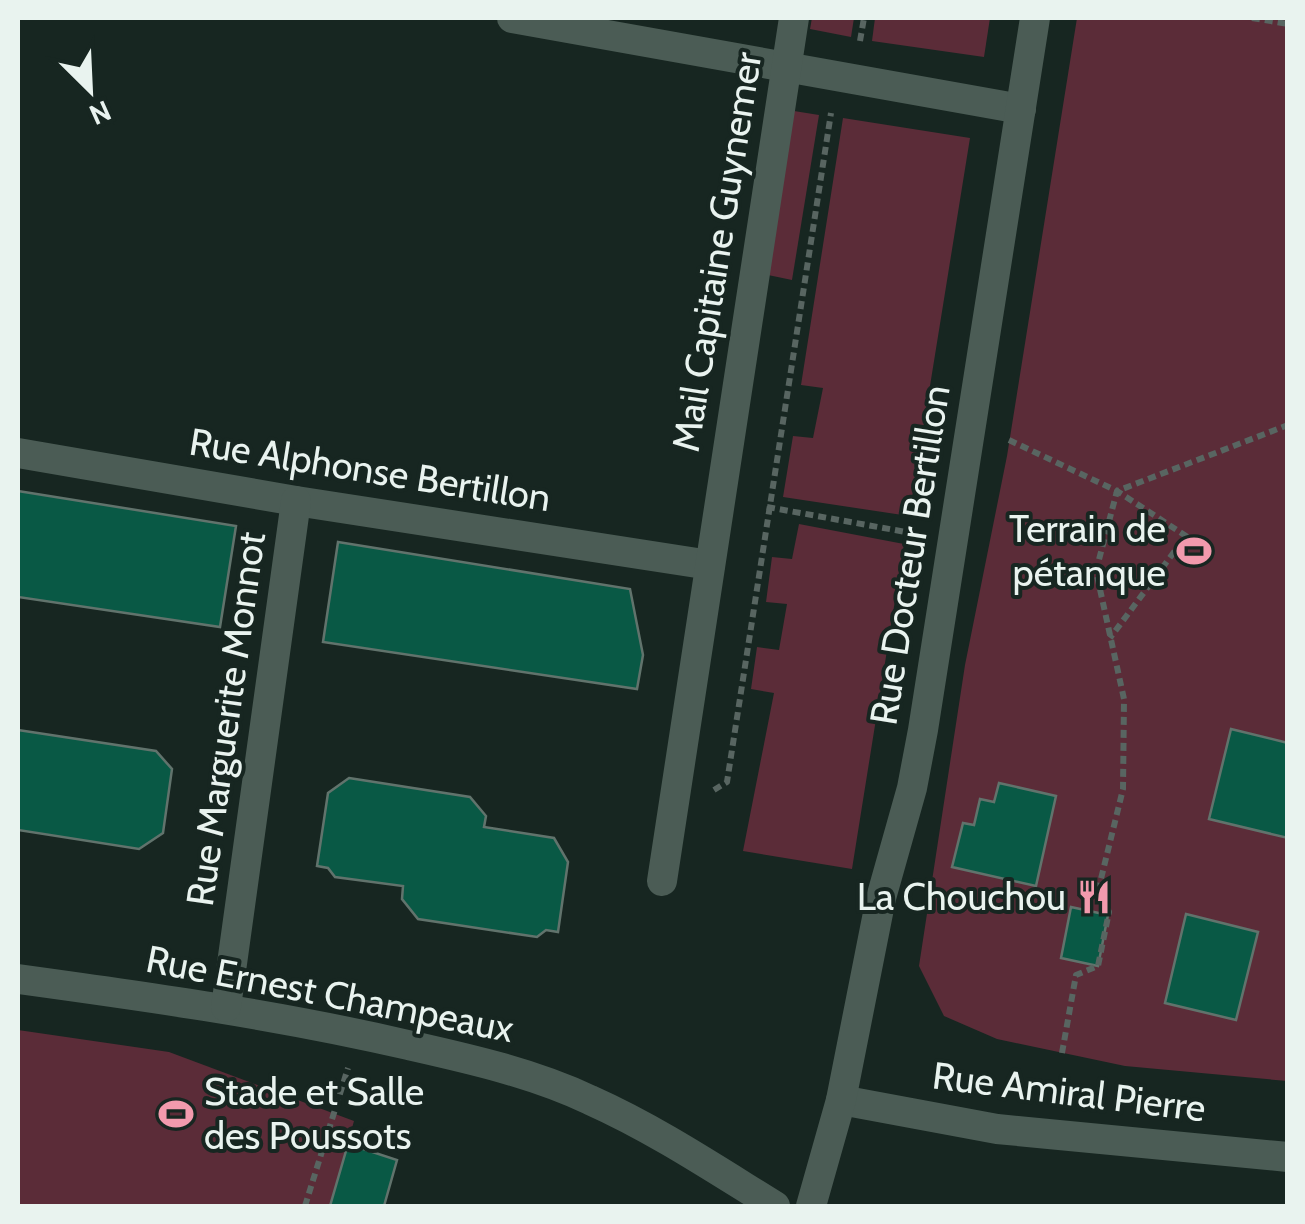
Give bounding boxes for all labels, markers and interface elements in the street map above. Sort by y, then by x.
north arrow [40,40,140,140]
street label: Mail Capitaine Guynemer [662,49,771,455]
text: N [84,93,116,132]
street label: Rue Docteur Bertillon [859,382,960,728]
street label: Rue Alphonse Bertillon [186,418,554,521]
place label: Terrain de pétanque [1009,505,1166,596]
street label: Rue Marguerite Monnot [176,529,275,909]
sports icon: Terrain de pétanque [1175,532,1213,570]
place label: La Chouchou [857,873,1066,920]
restaurant icon: La Chouchou [1075,878,1113,916]
street label: Rue Ernest Champeaux [142,935,518,1052]
street label: Rue Amiral Pierre [930,1051,1208,1132]
place label: Stade et Salle des Poussots [204,1068,424,1159]
sports icon: Stade et Salle des Poussots [157,1095,195,1133]

